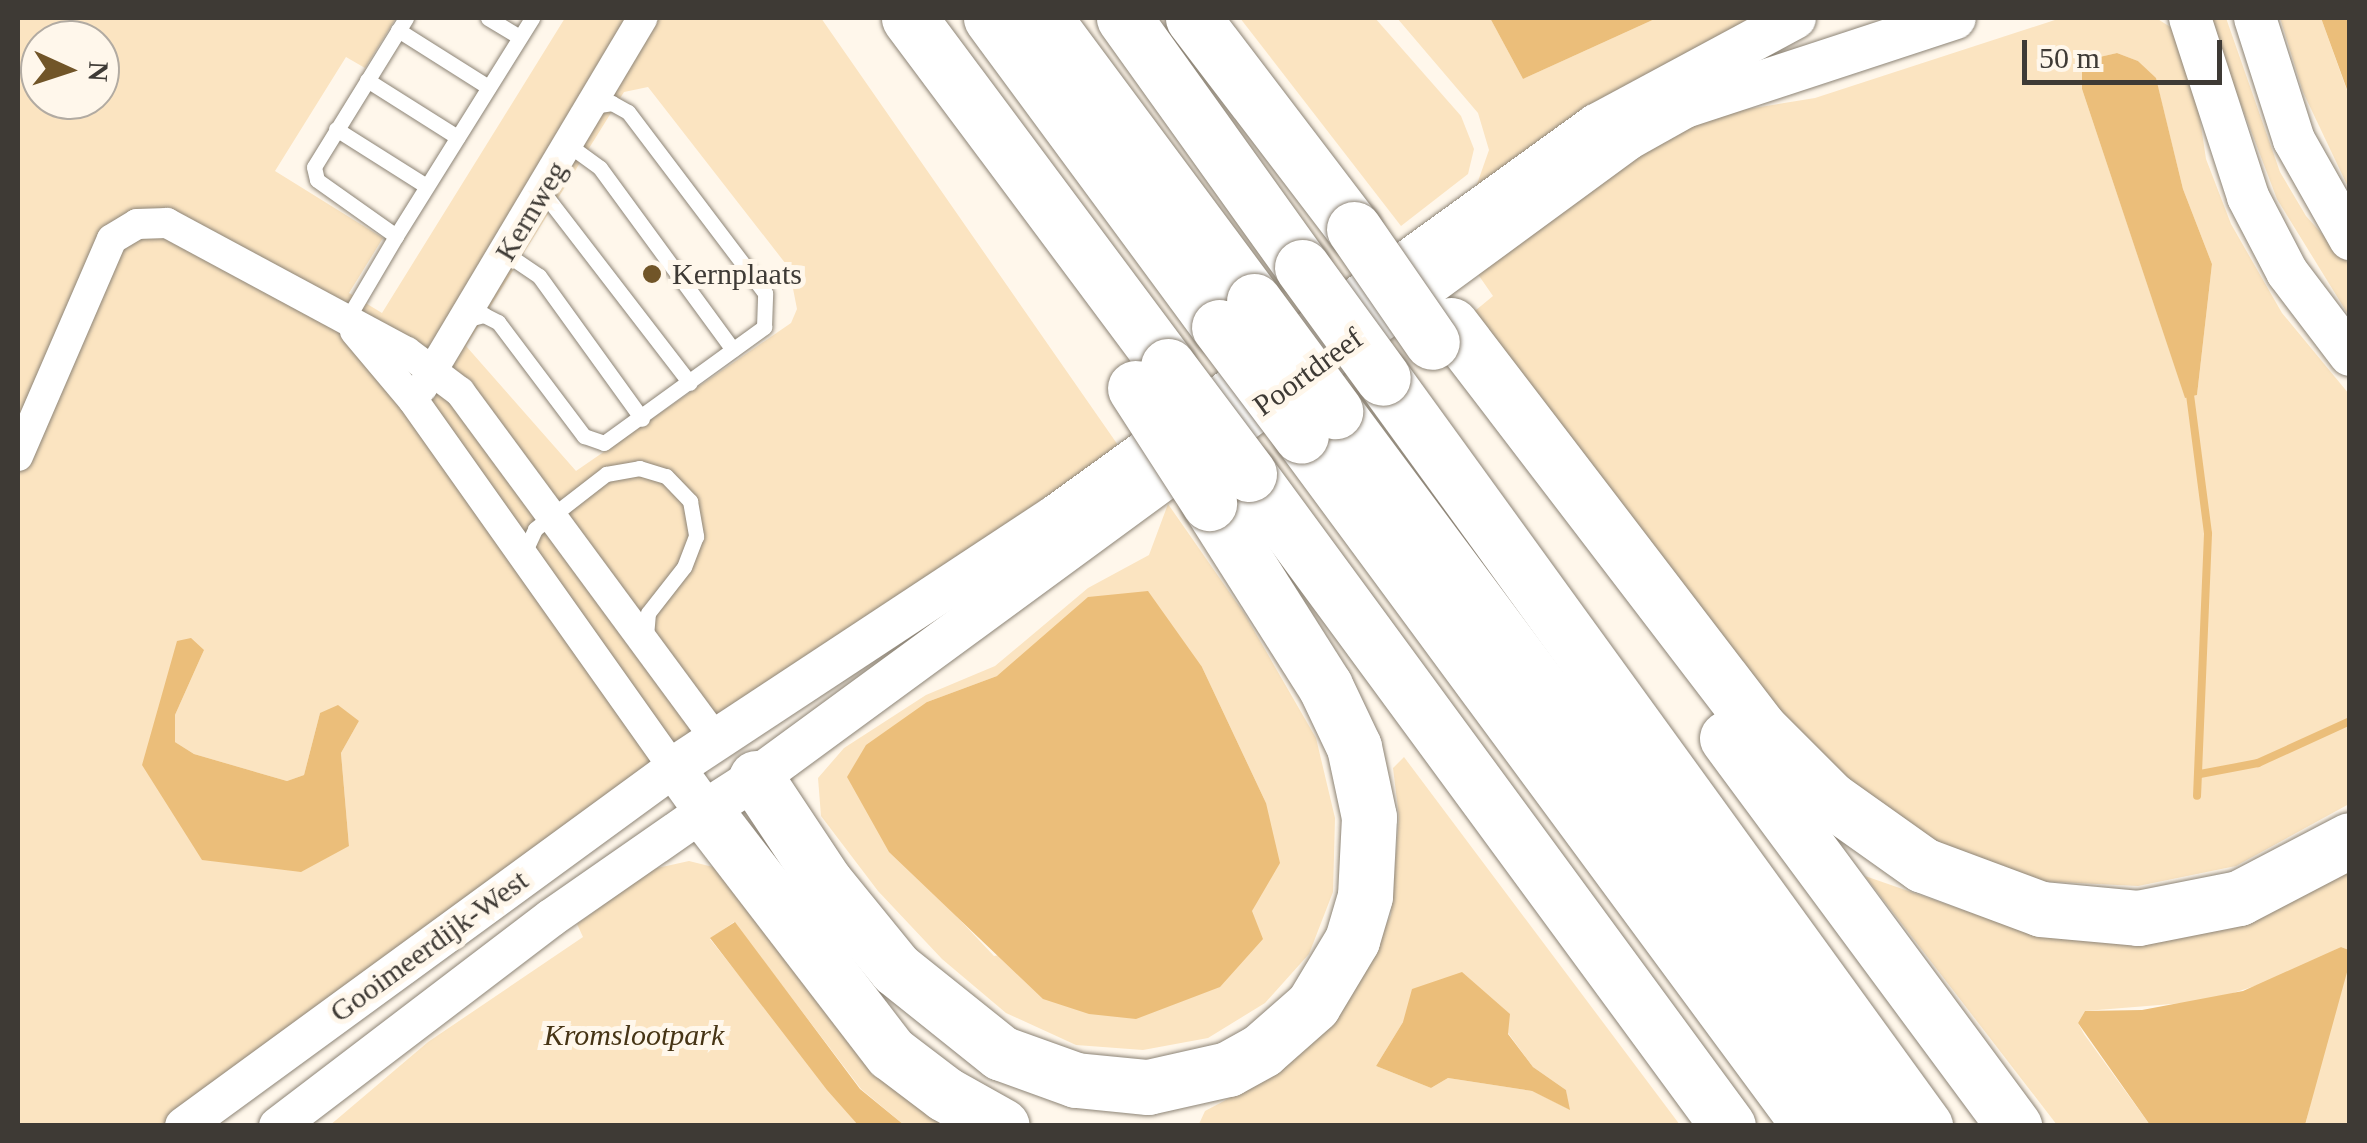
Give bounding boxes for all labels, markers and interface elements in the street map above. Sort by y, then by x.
north arrow [20,20,120,120]
scale bar [2027,20,2227,82]
text: 50 m [2039,41,2100,74]
text: N [82,61,114,82]
street label: Kernweg [487,155,575,267]
place label: Kernplaats [672,256,802,292]
marker: Kernplaats [641,263,663,285]
street label: Poortdreef [1246,320,1370,424]
street label: Gooimeerdijk-West [323,862,535,1030]
park label: Kromslootpark [544,1017,724,1053]

